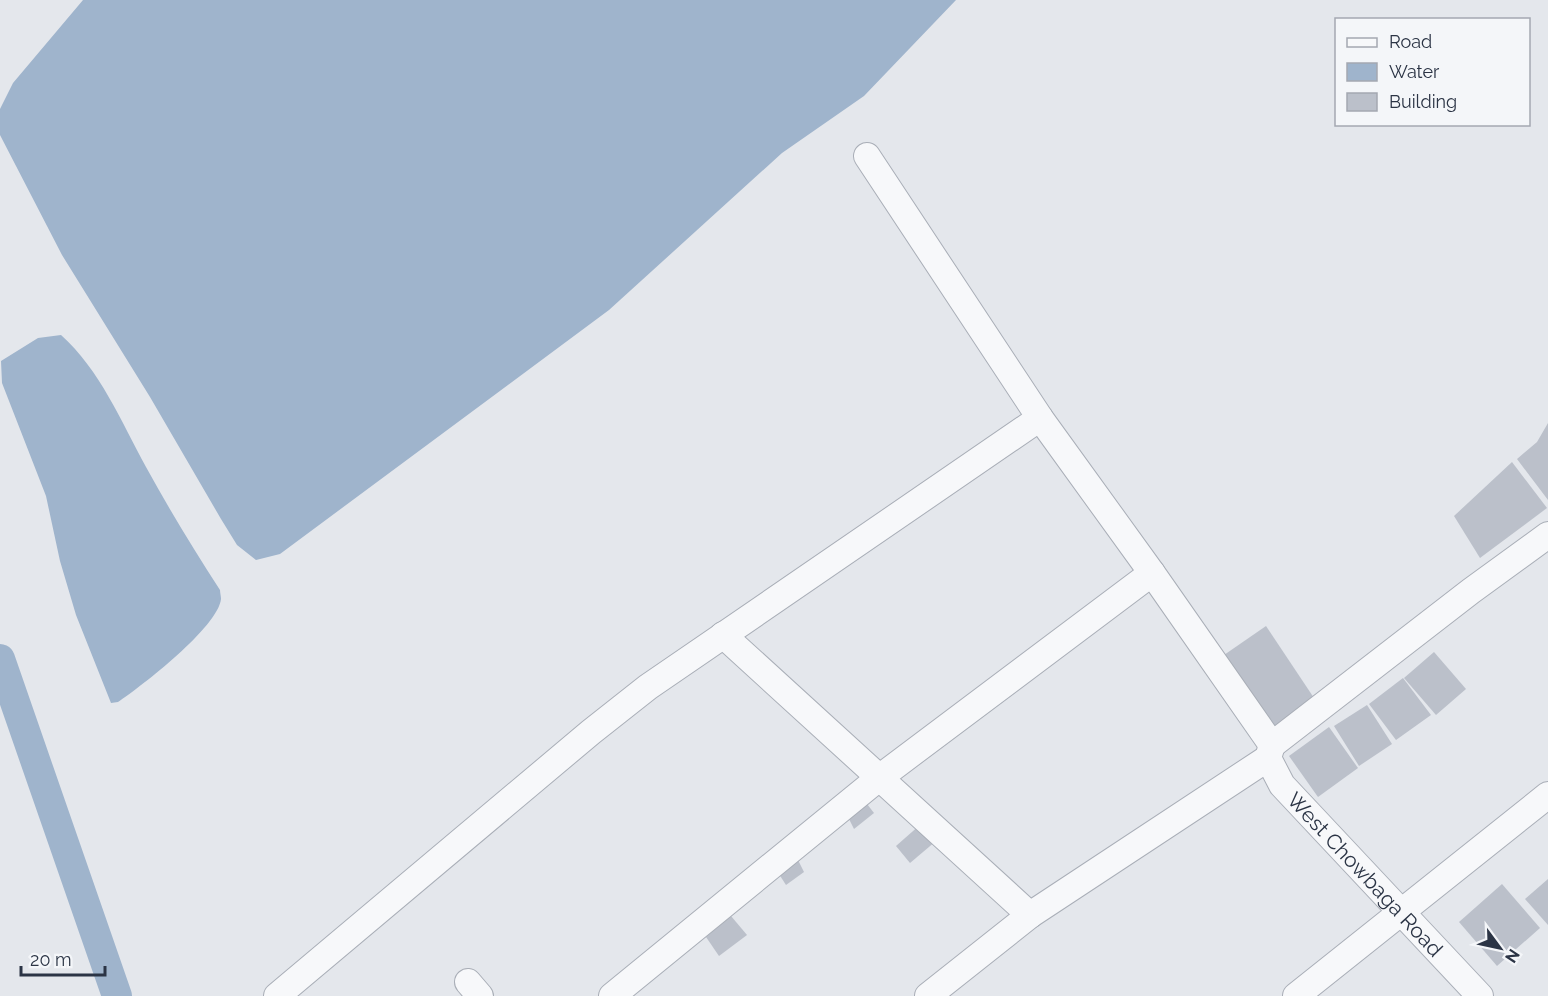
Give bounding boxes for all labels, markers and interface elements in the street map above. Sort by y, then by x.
legend [1335,18,1530,126]
text: Road [1389,31,1432,52]
text: Water [1389,61,1440,82]
text: Building [1389,91,1457,112]
street label: West Chowbaga Road [1282,787,1448,961]
north arrow [1470,918,1530,978]
scale bar [21,939,105,977]
text: N [1501,946,1523,966]
text: 20 m [30,949,72,970]

